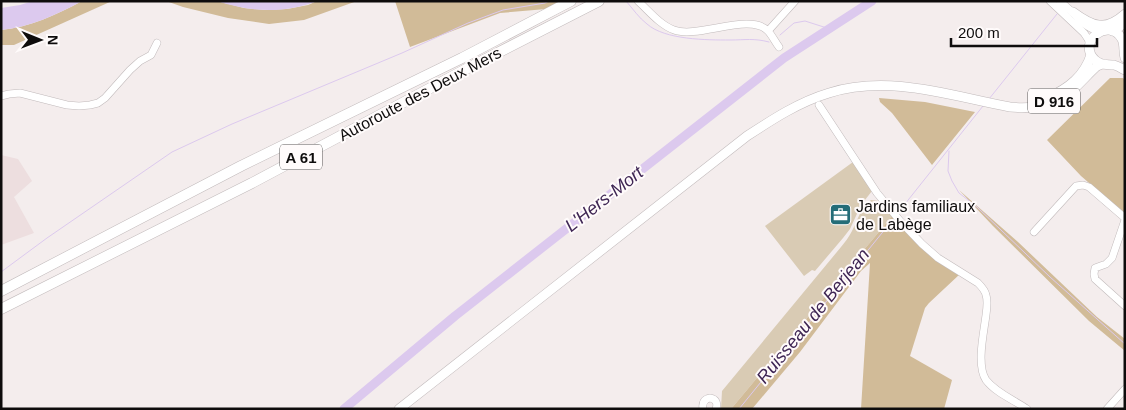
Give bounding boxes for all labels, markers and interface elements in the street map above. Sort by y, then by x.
north arrow [15,15,65,65]
scale bar [951,15,1097,47]
text: 200 m [958,24,1000,41]
text: N [45,35,61,45]
street label: Autoroute des Deux Mers [336,44,504,144]
road number: D 916 [1028,88,1080,114]
road number: A 61 [280,144,322,170]
water label: L'Hers-Mort [561,162,648,236]
place label: Jardins familiaux de Labège [856,198,975,233]
office icon: Jardins familiaux de Labège [828,203,852,227]
water label: Ruisseau de Berjean [753,245,873,387]

